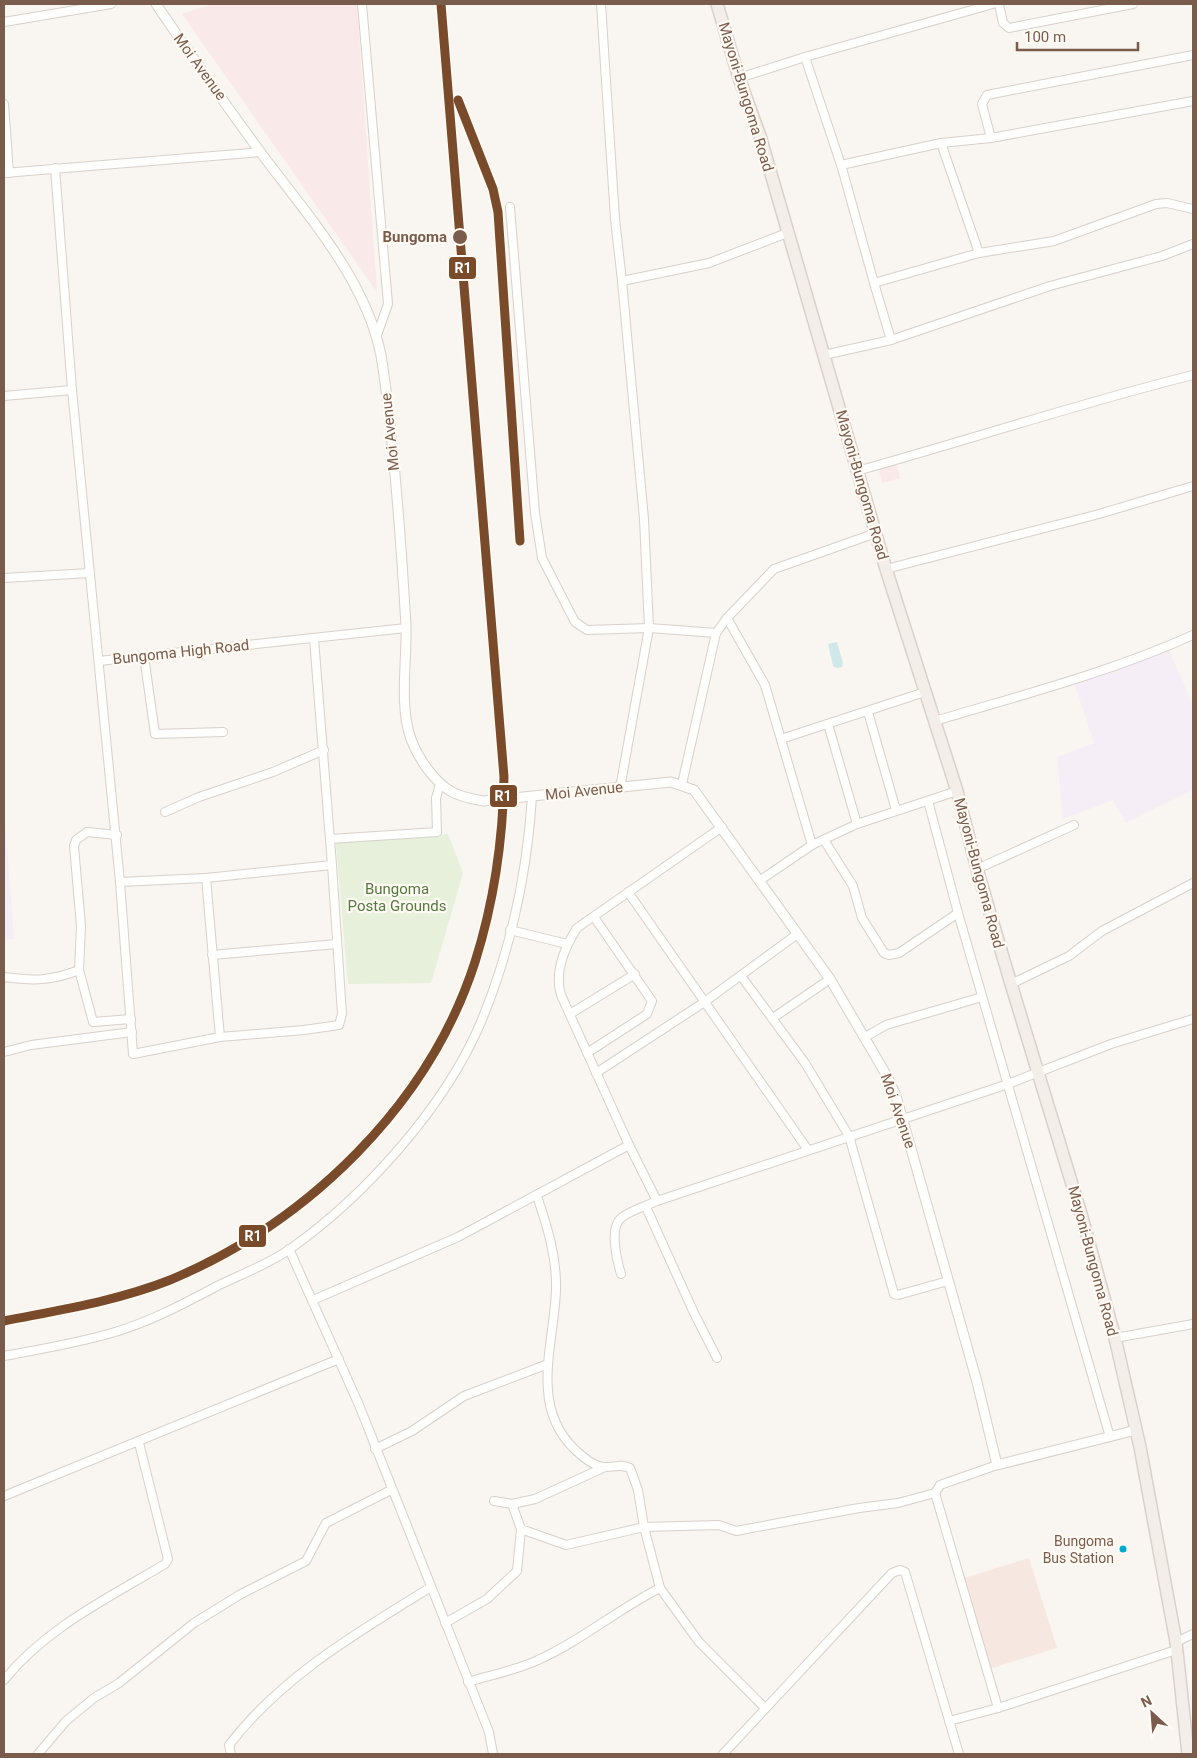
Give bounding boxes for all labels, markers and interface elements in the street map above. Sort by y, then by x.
street label: Mayoni-Bungoma Road [715,20,777,174]
scale bar [1017,20,1138,52]
text: 100 m [1024,28,1066,46]
street label: Moi Avenue [170,30,230,104]
place label: Bungoma [383,228,447,246]
marker: Bungoma [451,228,469,246]
line badge: R1 [448,256,477,280]
text: R1 [454,260,472,276]
street label: Moi Avenue [377,392,403,472]
street label: Mayoni-Bungoma Road [832,408,892,562]
street label: Bungoma High Road [112,636,250,668]
street label: Moi Avenue [544,778,624,804]
line badge: R1 [489,784,518,808]
text: R1 [494,788,512,804]
street label: Mayoni-Bungoma Road [950,796,1008,950]
park label: Bungoma Posta Grounds [348,880,446,915]
street label: Moi Avenue [877,1071,919,1151]
street label: Mayoni-Bungoma Road [1064,1184,1122,1338]
line badge: R1 [238,1224,267,1248]
text: R1 [244,1228,262,1244]
place label: Bungoma Bus Station [1043,1533,1114,1566]
marker: Bungoma Bus Station [1118,1544,1128,1554]
north arrow [1127,1688,1177,1738]
text: N [1138,1692,1154,1711]

